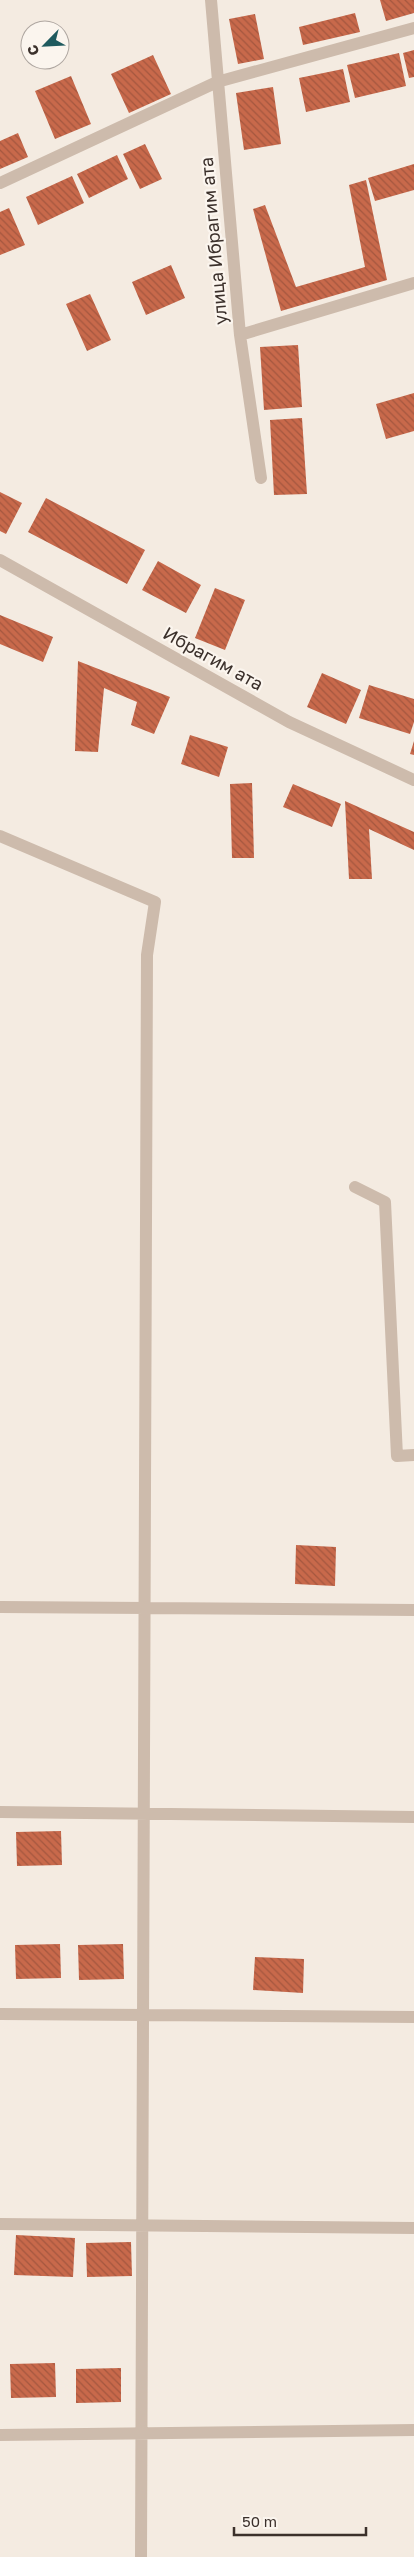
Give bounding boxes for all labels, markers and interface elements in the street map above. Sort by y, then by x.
north arrow [20,20,70,70]
text: С [23,42,42,58]
street label: улица Ибрагим ата [195,156,231,326]
street label: Ибрагим ата [160,622,267,695]
scale bar [234,2504,366,2536]
text: 50 m [242,2512,277,2530]

